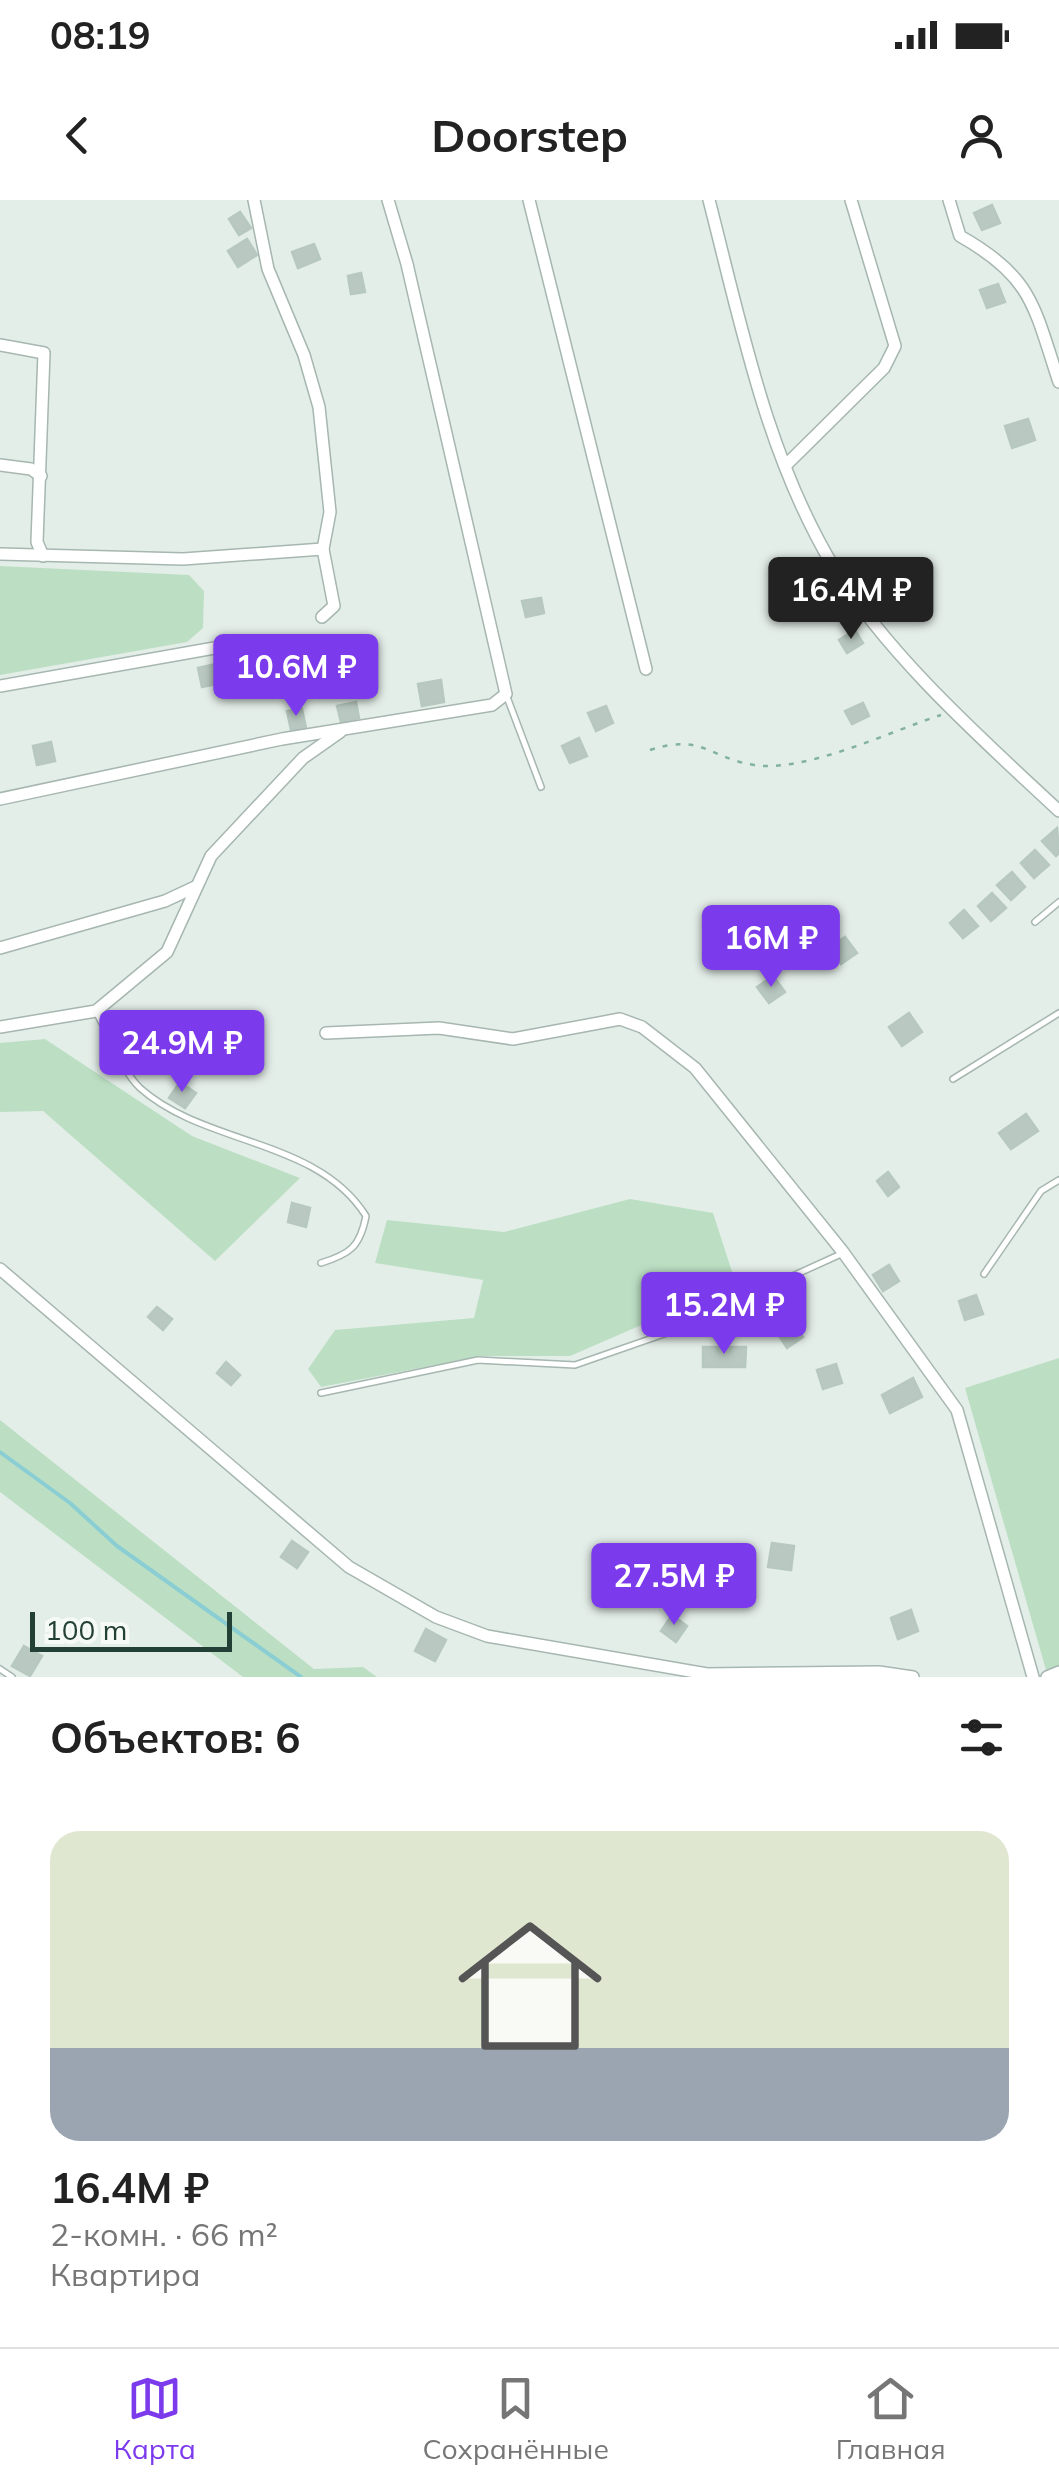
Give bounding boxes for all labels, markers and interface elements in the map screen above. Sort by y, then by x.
text: 08:19 [50,11,151,59]
text: Doorstep [431,107,628,163]
icon: back [50,108,105,163]
icon: person [954,108,1009,163]
pin: 16.4M ₽ [759,557,943,642]
text: 16.4M ₽ [790,569,912,609]
pin: 10.6M ₽ [204,634,388,719]
text: 10.6M ₽ [235,646,357,686]
pin: 16M ₽ [701,905,841,990]
text: 16M ₽ [724,917,818,957]
pin: 24.9M ₽ [90,1010,274,1095]
text: 24.9M ₽ [121,1022,243,1062]
pin: 15.2M ₽ [632,1272,816,1357]
text: 15.2M ₽ [663,1284,785,1324]
pin: 27.5M ₽ [582,1543,766,1628]
text: 27.5M ₽ [613,1555,735,1595]
scale bar [30,1607,232,1652]
text: 100 m [45,1612,127,1647]
icon: filters [954,1710,1009,1765]
text: Объектов: 6 [50,1711,300,1764]
icon: home [440,1896,620,2076]
text: 16.4M ₽ [50,2161,209,2214]
text: 2-комн. · 66 m² [50,2214,278,2254]
text: Квартира [50,2254,201,2294]
tab: Карта [113,2371,196,2466]
tab: Сохранённые [423,2371,609,2466]
tab: Главная [836,2371,946,2466]

